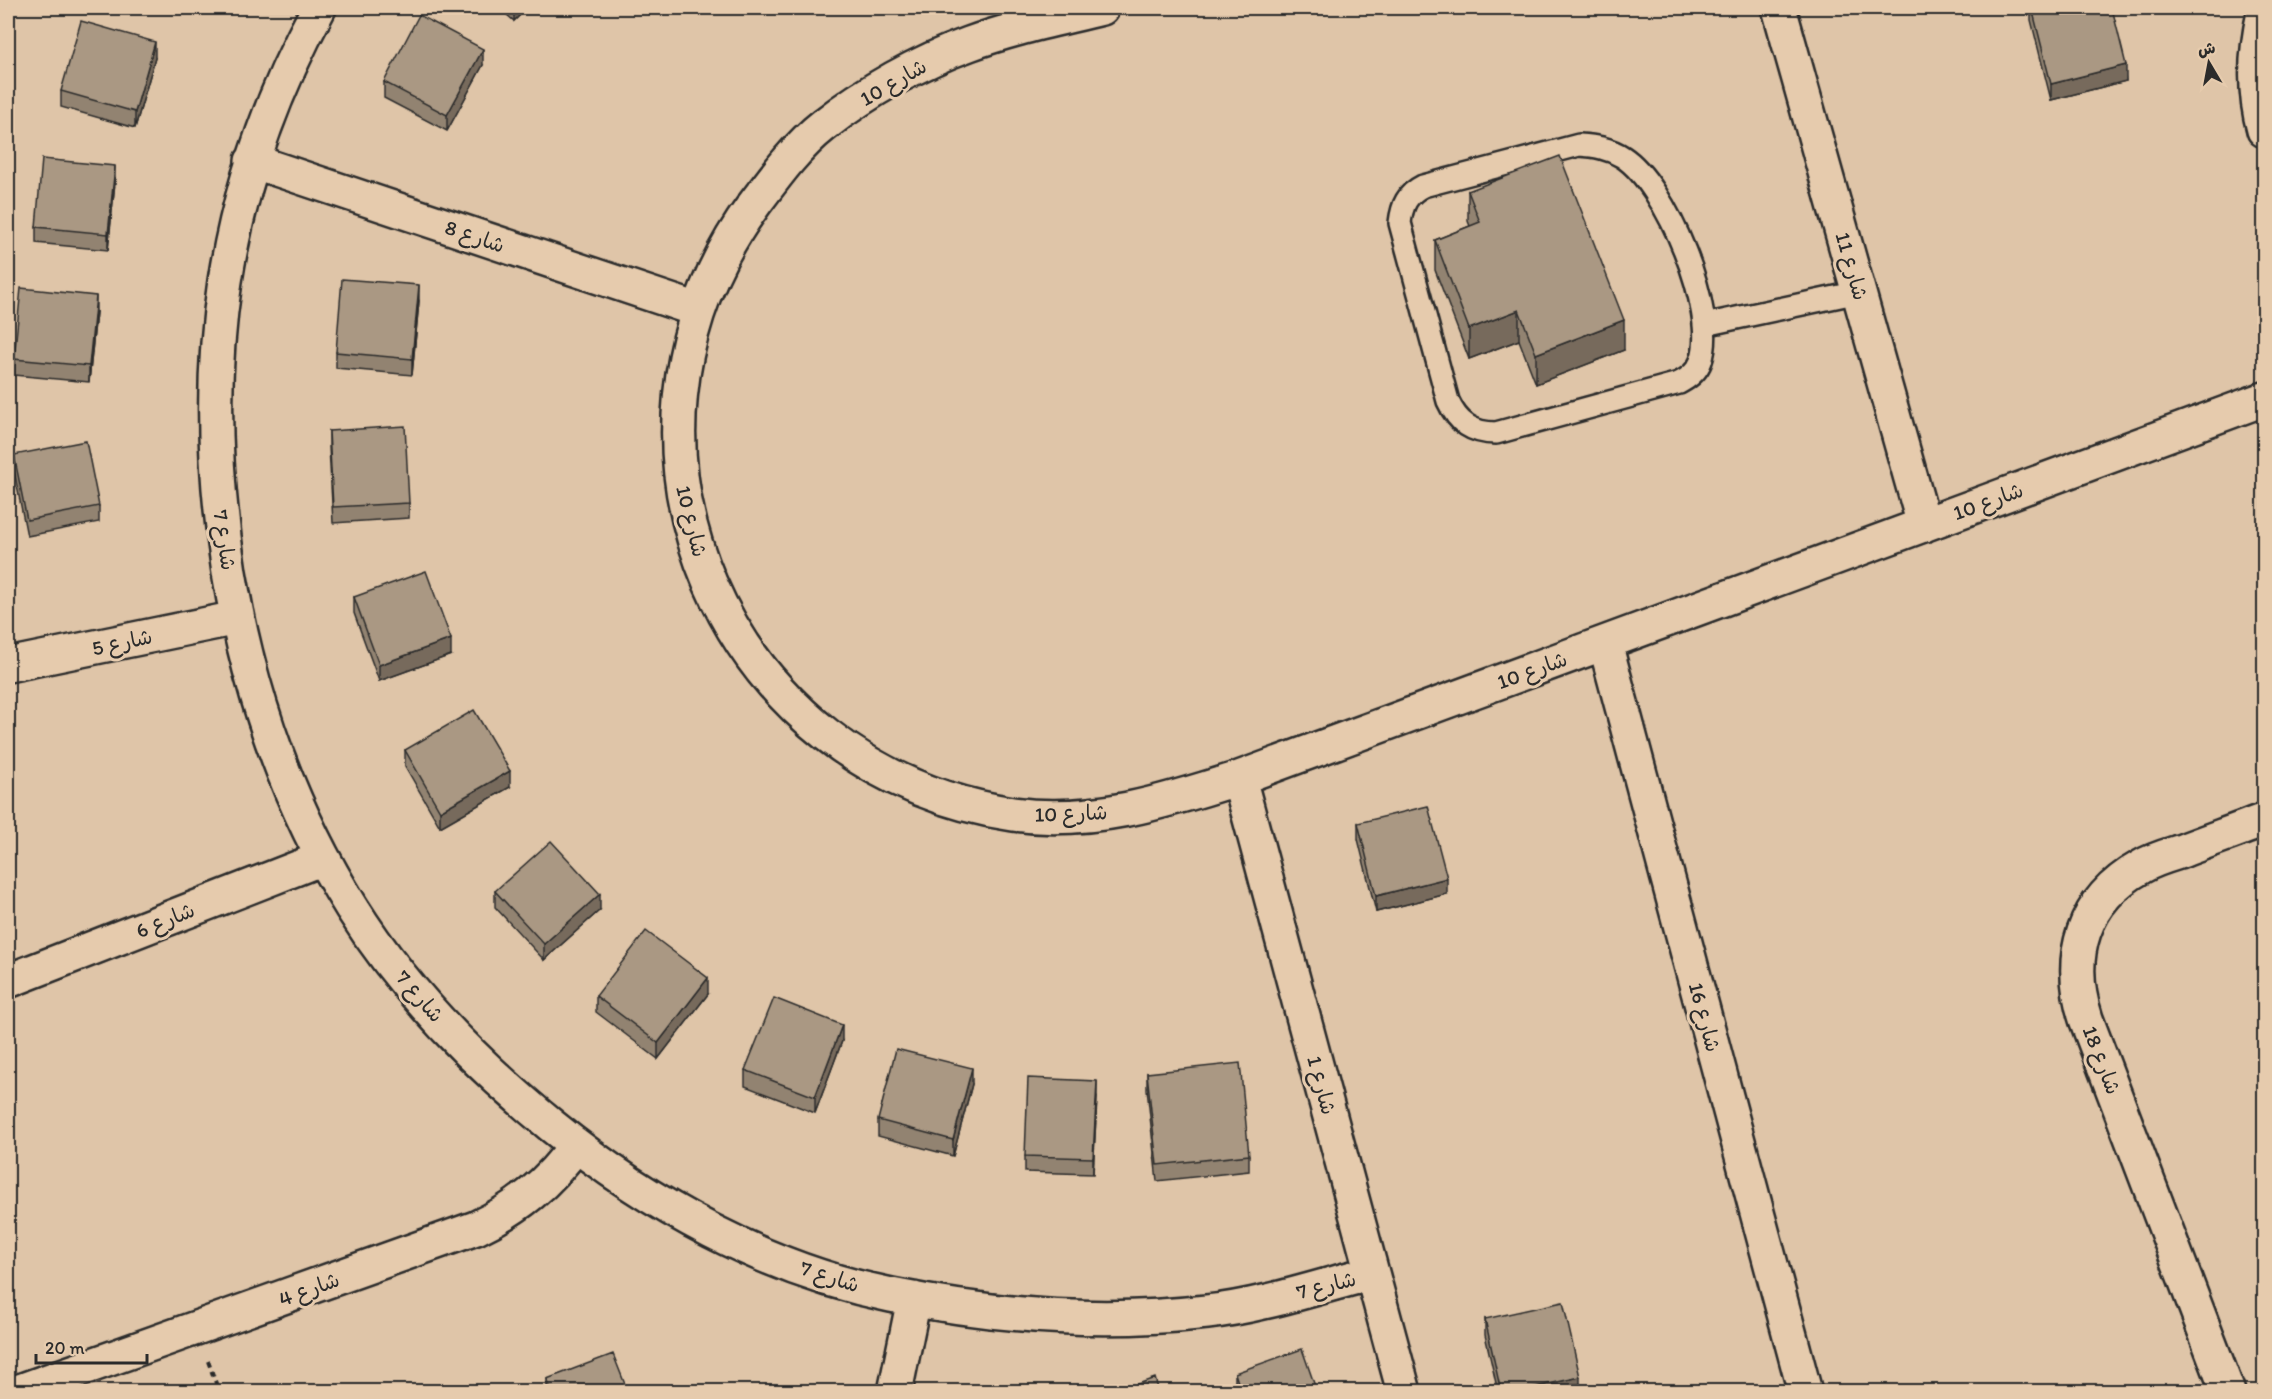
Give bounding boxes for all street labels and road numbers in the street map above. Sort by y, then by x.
street label: شارع 10 [855,53,932,114]
street label: شارع 8 [441,214,508,261]
street label: شارع 11 [1827,229,1874,304]
street label: شارع 10 [1949,477,2028,528]
street label: شارع 10 [668,483,713,560]
street label: شارع 7 [205,508,242,572]
street label: شارع 5 [89,623,155,664]
street label: شارع 10 [1493,646,1572,697]
street label: شارع 10 [1034,799,1108,830]
street label: شارع 6 [132,897,199,946]
street label: شارع 7 [388,965,449,1029]
street label: شارع 16 [1681,979,1726,1055]
street label: شارع 18 [2075,1022,2126,1099]
street label: شارع 1 [1299,1053,1342,1118]
street label: شارع 7 [796,1255,863,1300]
street label: شارع 7 [1294,1266,1359,1307]
street label: شارع 4 [275,1267,344,1314]

